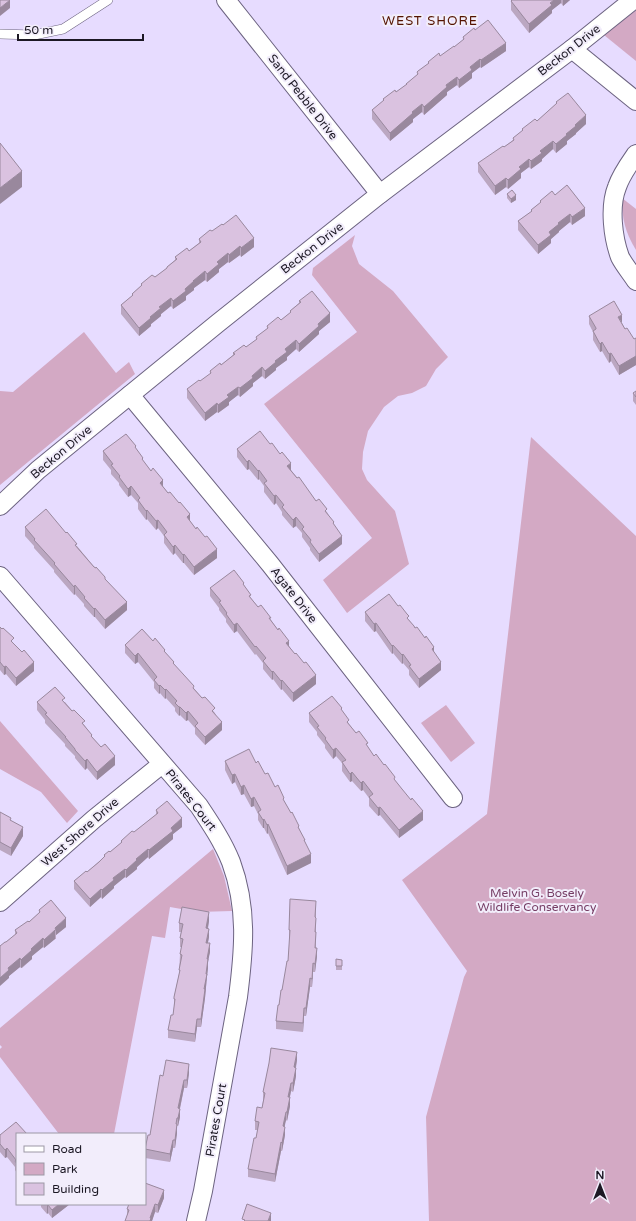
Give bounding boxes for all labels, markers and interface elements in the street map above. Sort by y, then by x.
district label: WEST SHORE [382,13,478,29]
scale bar [18,16,143,42]
street label: Beckon Drive [535,21,603,79]
text: 50 m [24,23,53,37]
street label: Sand Pebble Drive [265,52,341,143]
street label: Beckon Drive [278,219,346,277]
street label: Beckon Drive [28,422,94,482]
street label: Agate Drive [268,564,320,626]
street label: Pirates Court [163,766,220,834]
street label: West Shore Drive [39,795,122,869]
park label: Melvin G. Bosely Wildlife Conservancy [478,886,597,914]
street label: Pirates Court [203,1082,229,1158]
legend [16,1133,146,1205]
text: Road [52,1142,82,1156]
text: Park [52,1162,78,1176]
north arrow [580,1165,620,1205]
text: N [596,1169,604,1182]
text: Building [52,1182,99,1196]

